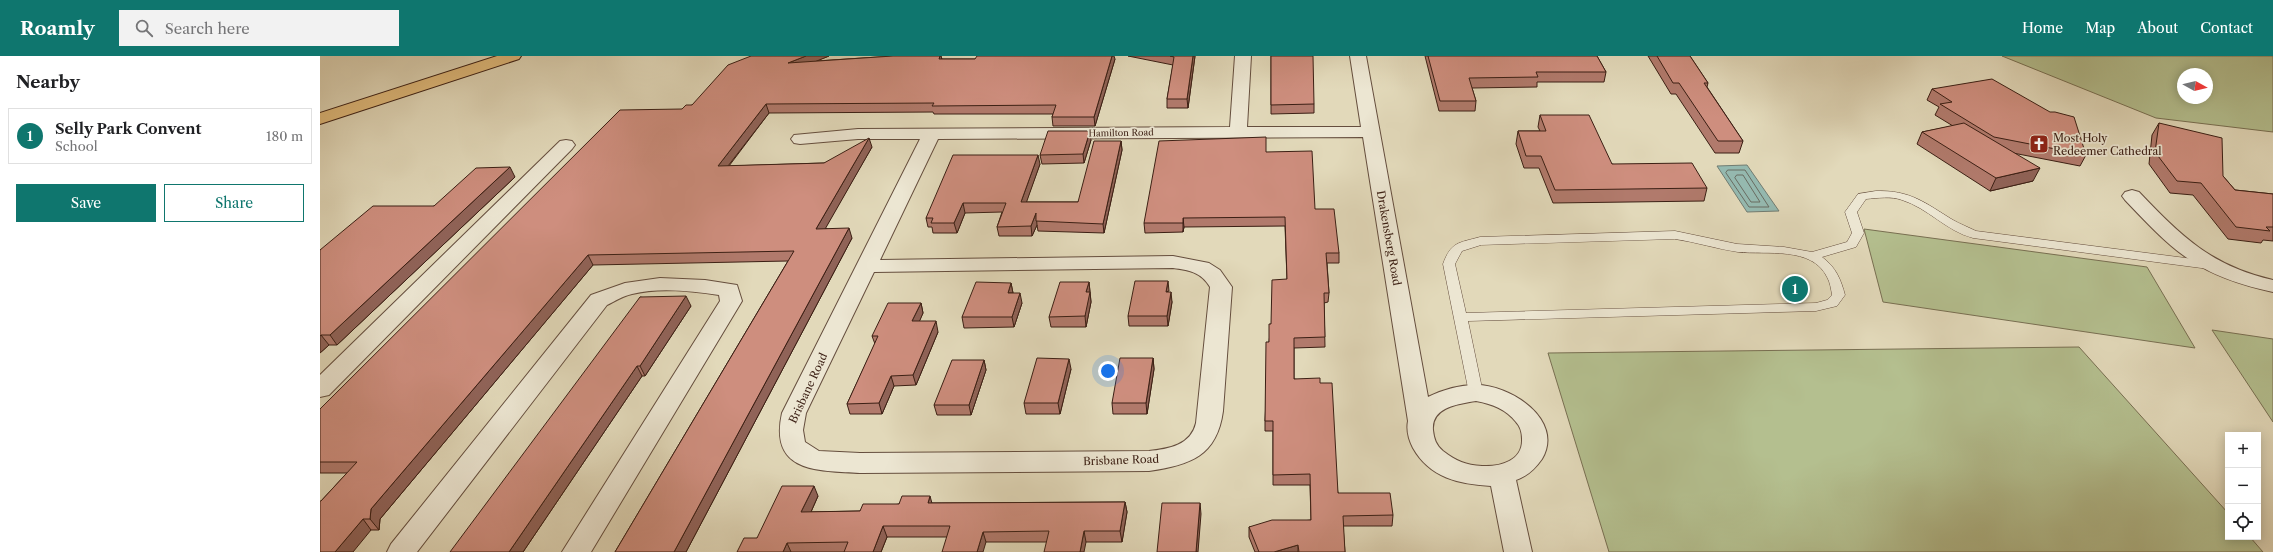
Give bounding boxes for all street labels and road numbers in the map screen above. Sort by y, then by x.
street label: Hamilton Road [1088,126,1154,139]
street label: Drakensberg Road [1374,189,1404,287]
street label: Brisbane Road [786,350,831,425]
street label: Brisbane Road [1083,452,1160,468]

